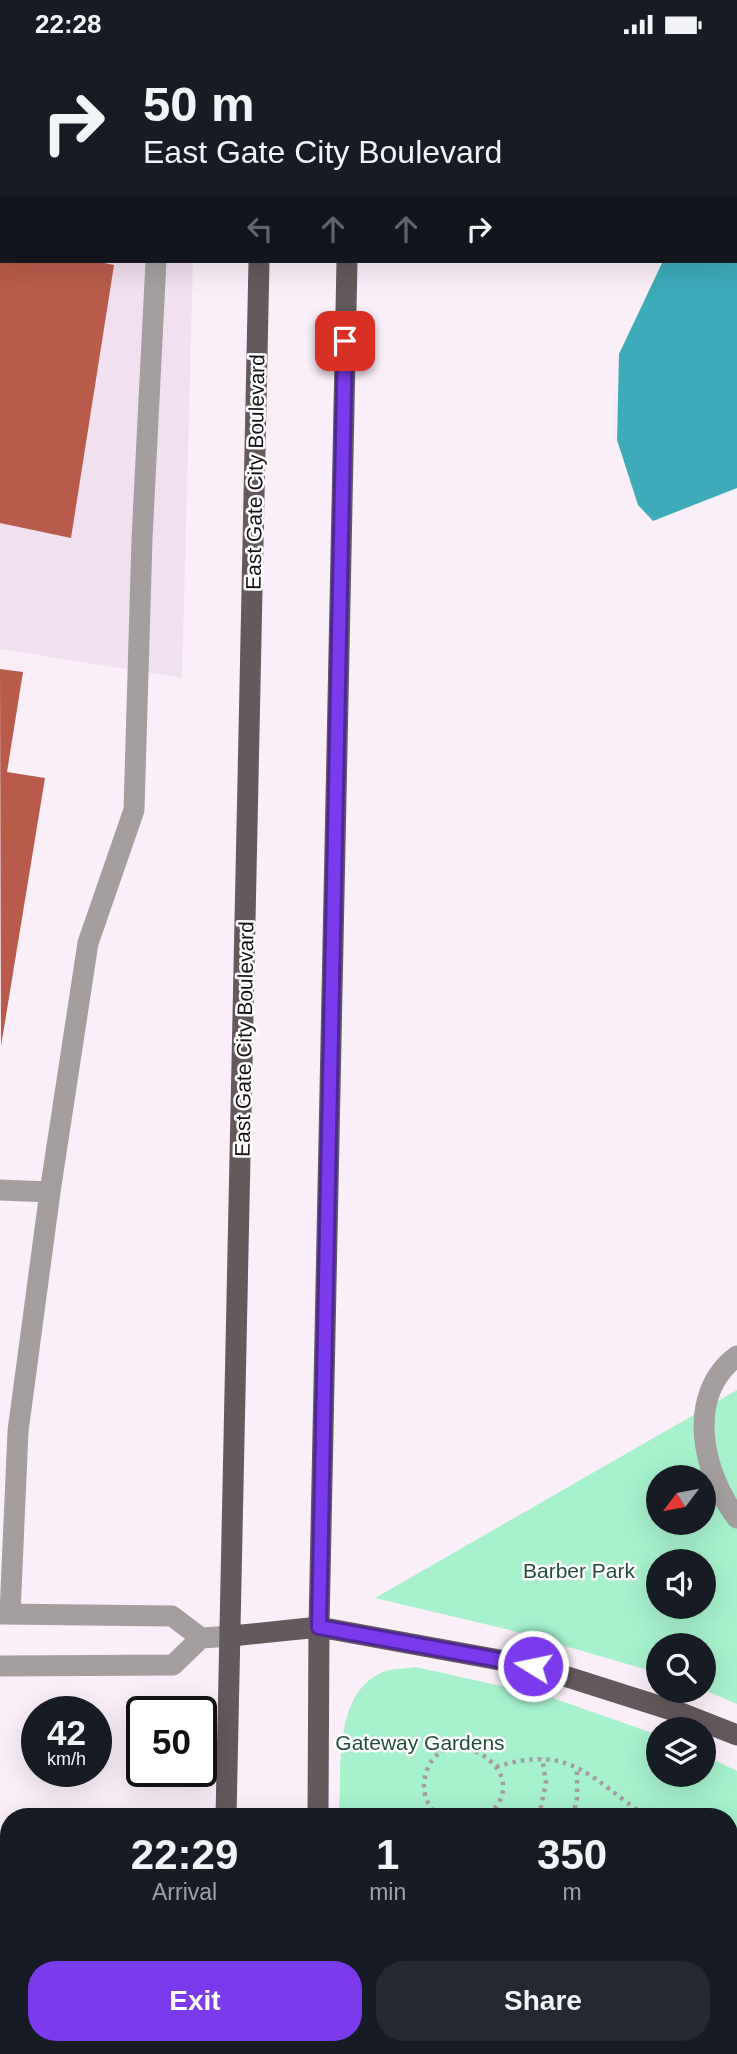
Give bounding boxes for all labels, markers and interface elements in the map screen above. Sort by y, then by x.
text: 22:28 [35,9,102,39]
icon: right [28,77,119,168]
text: 50 m [143,77,255,131]
text: East Gate City Boulevard [143,134,502,170]
icon: left [241,210,279,248]
icon: ahead [314,210,352,248]
icon: ahead [387,210,425,248]
icon: right [460,210,498,248]
pin [315,311,375,371]
icon: arrive [326,322,364,360]
street label: East Gate City Boulevard [241,354,269,590]
street label: East Gate City Boulevard [230,921,258,1157]
north arrow [646,1465,716,1535]
map controls [646,1465,716,1787]
button: sound [646,1549,716,1619]
park label: Barber Park [523,1559,636,1582]
position arrow [496,1629,570,1703]
button: search [646,1633,716,1703]
speed limit sign: 50 [126,1696,217,1787]
text: 42 [47,1713,86,1752]
button: layers [646,1717,716,1787]
park label: Gateway Gardens [335,1731,505,1754]
text: km/h [47,1749,86,1769]
text: 22:29 [131,1831,238,1878]
text: 1 [376,1831,399,1878]
text: 350 [537,1831,607,1878]
text: Arrival [152,1879,217,1905]
text: min [369,1879,406,1905]
text: m [563,1879,582,1905]
button: Exit [28,1961,362,2041]
button: Share [376,1961,710,2041]

